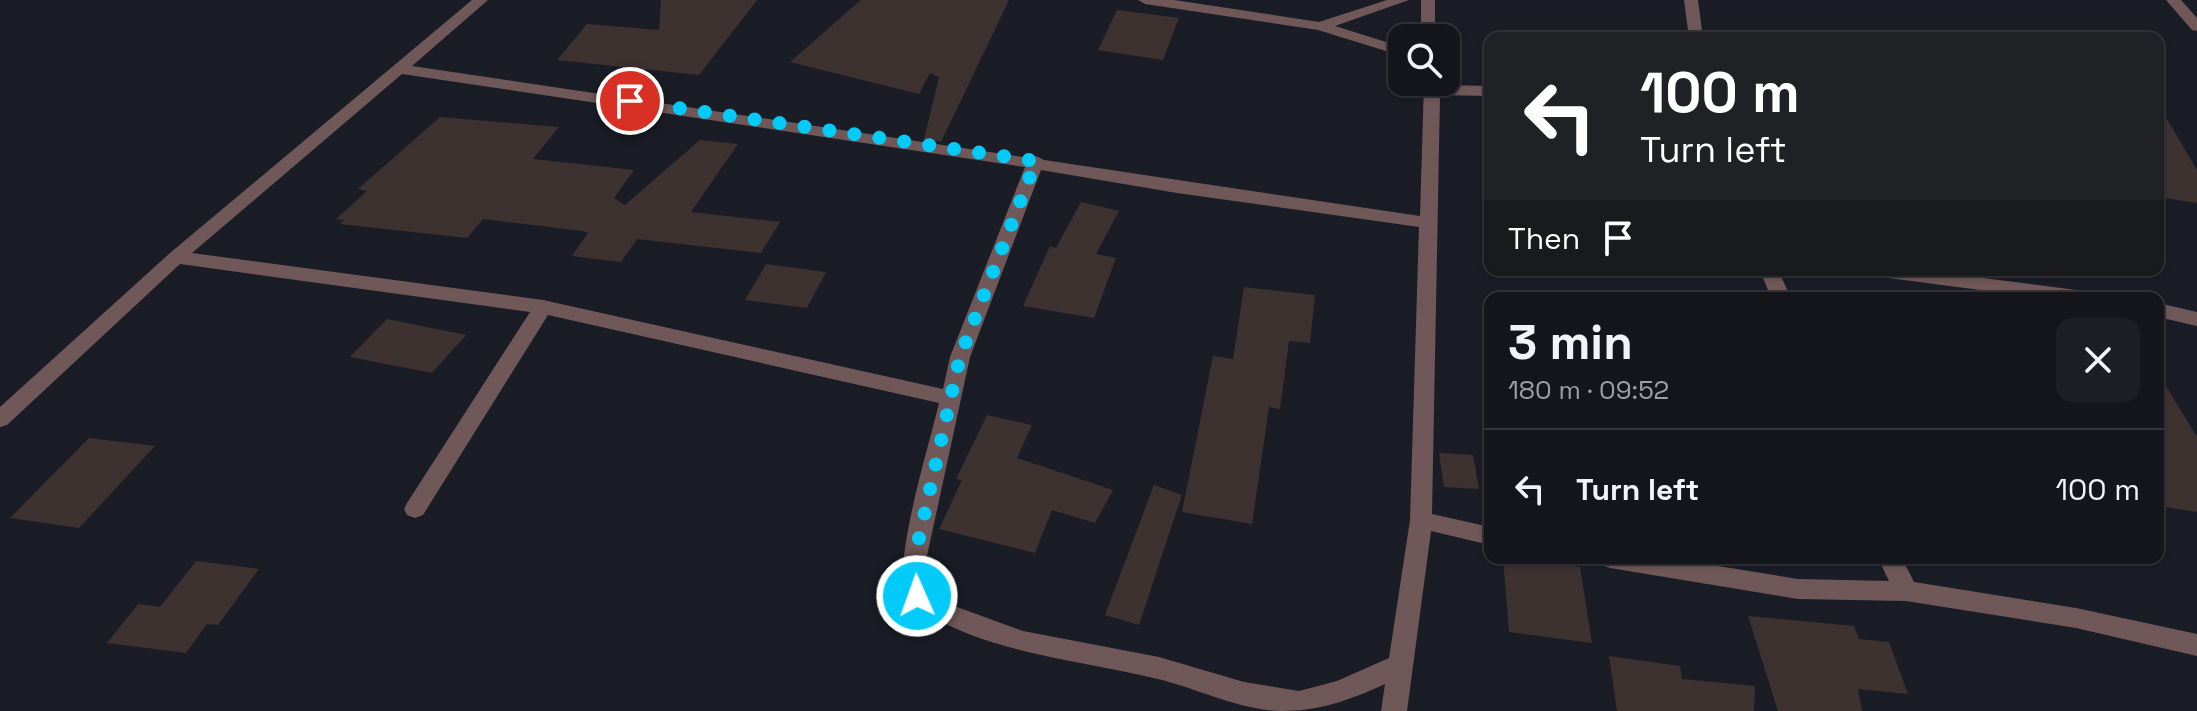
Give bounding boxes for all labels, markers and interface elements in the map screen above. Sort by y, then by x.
map controls [1388,24,1460,96]
button: search [1388,24,1460,96]
text: 100 m [1640,57,1800,128]
icon: left [1508,64,1612,168]
pin [596,67,664,135]
icon: arrive [608,79,652,123]
text: Turn left [1640,127,1787,173]
icon: arrive [1596,216,1640,260]
text: Then [1508,219,1580,258]
text: 3 min [1508,312,1633,373]
button: close [2056,318,2140,402]
text: 180 m · 09:52 [1508,373,1669,407]
icon: left [1508,467,1552,511]
text: Turn left [1576,470,1699,509]
text: 100 m [2055,470,2140,509]
position arrow [875,554,959,638]

